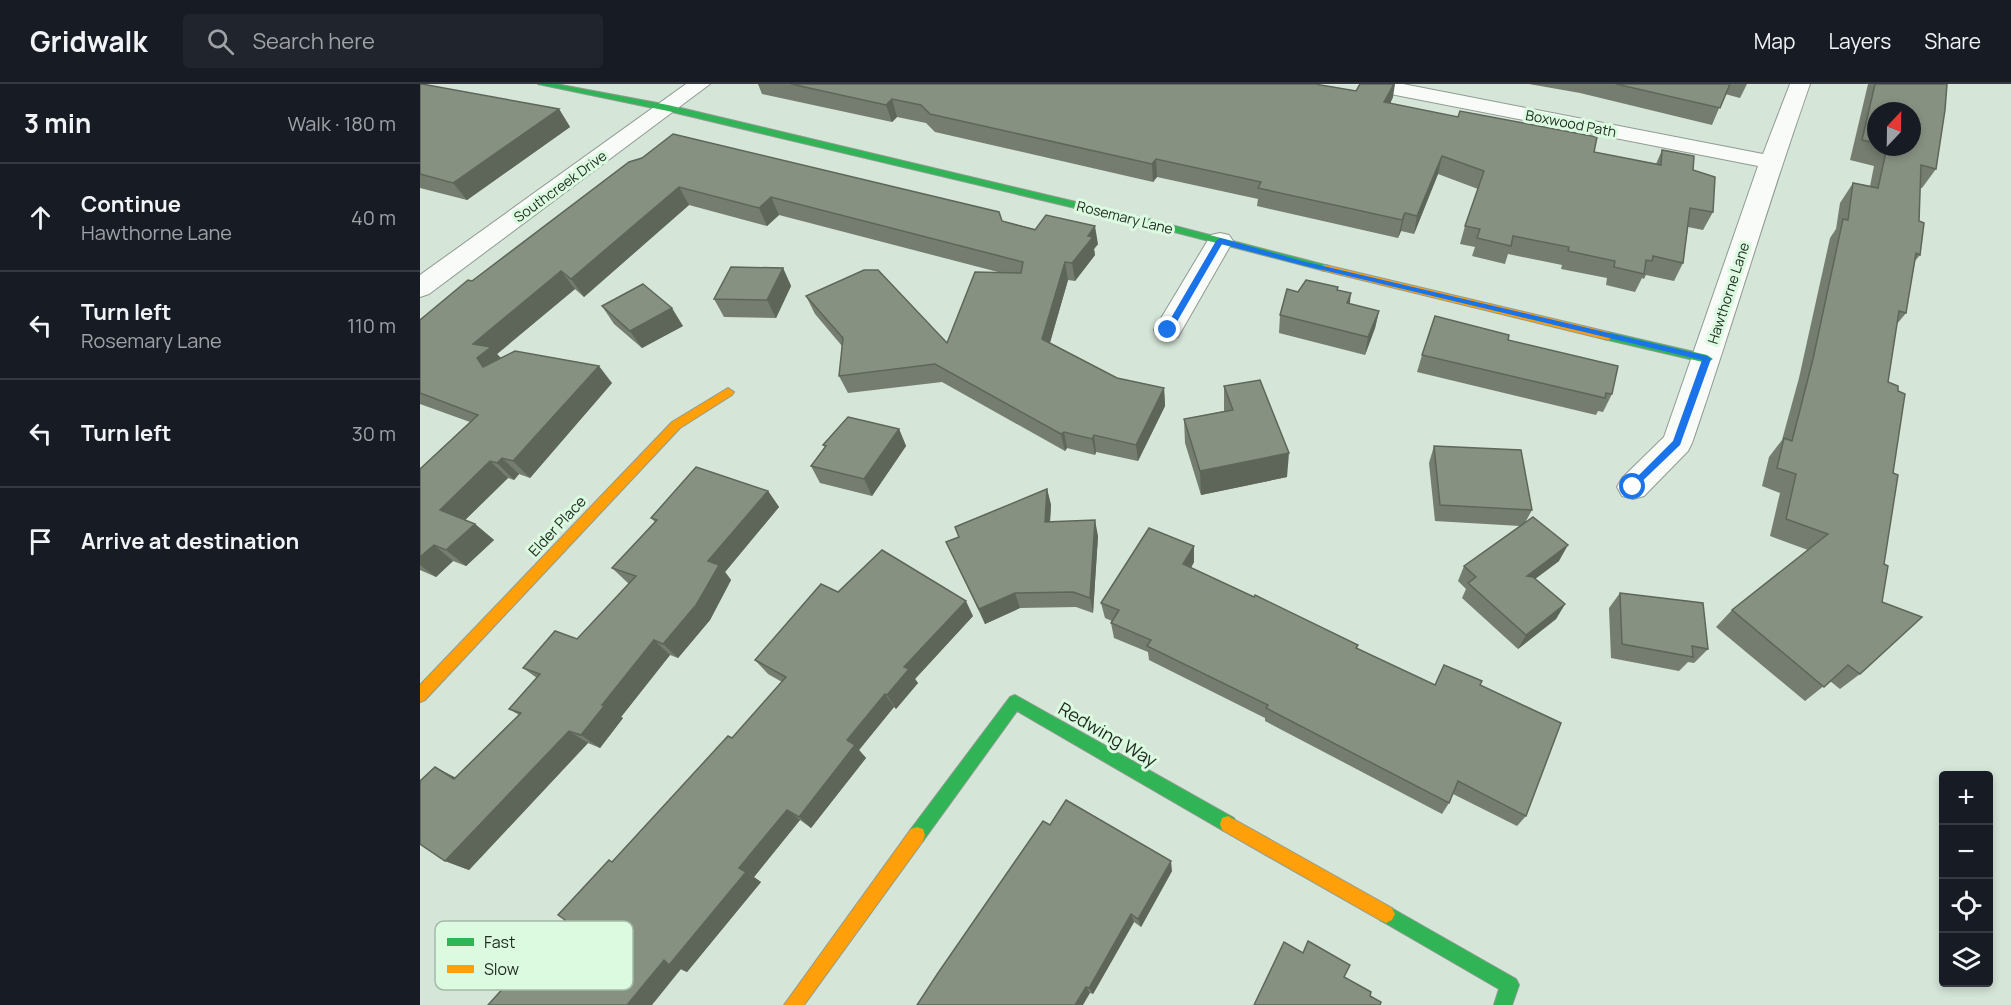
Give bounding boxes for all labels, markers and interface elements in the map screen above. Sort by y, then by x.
search box [183,14,603,68]
text: Gridwalk [30,22,147,60]
icon: search [204,25,237,58]
text: Search here [252,26,375,56]
text: Map [1754,27,1795,55]
text: Layers [1828,27,1891,55]
text: Share [1924,27,1981,55]
north arrow [1867,102,1921,156]
text: 3 min [24,105,91,141]
street label: Boxwood Path [1524,105,1618,141]
text: Walk · 180 m [287,110,396,137]
street label: Southcreek Drive [510,146,610,226]
text: Continue [81,189,181,219]
street label: Rosemary Lane [1075,196,1175,238]
icon: ahead [24,201,57,234]
text: 40 m [351,204,396,231]
text: Hawthorne Lane [81,219,232,246]
street label: Hawthorne Lane [1703,240,1753,346]
text: Turn left [81,297,171,327]
icon: left [24,309,57,342]
text: 110 m [347,312,396,339]
route end [1154,316,1180,342]
text: Rosemary Lane [81,327,222,354]
icon: left [24,417,57,450]
text: Turn left [81,418,171,448]
text: 30 m [352,420,396,447]
route start [1619,473,1645,499]
street label: Elder Place [523,491,591,561]
icon: arrive [24,525,57,558]
text: Arrive at destination [81,526,299,556]
street label: Redwing Way [1054,696,1162,772]
map controls [1939,771,1993,987]
button: + [1939,771,1993,825]
button: − [1939,825,1993,879]
button: locate [1939,879,1993,933]
legend [435,921,633,990]
text: Fast [484,931,515,953]
button: layers [1939,933,1993,987]
text: Slow [484,958,519,980]

